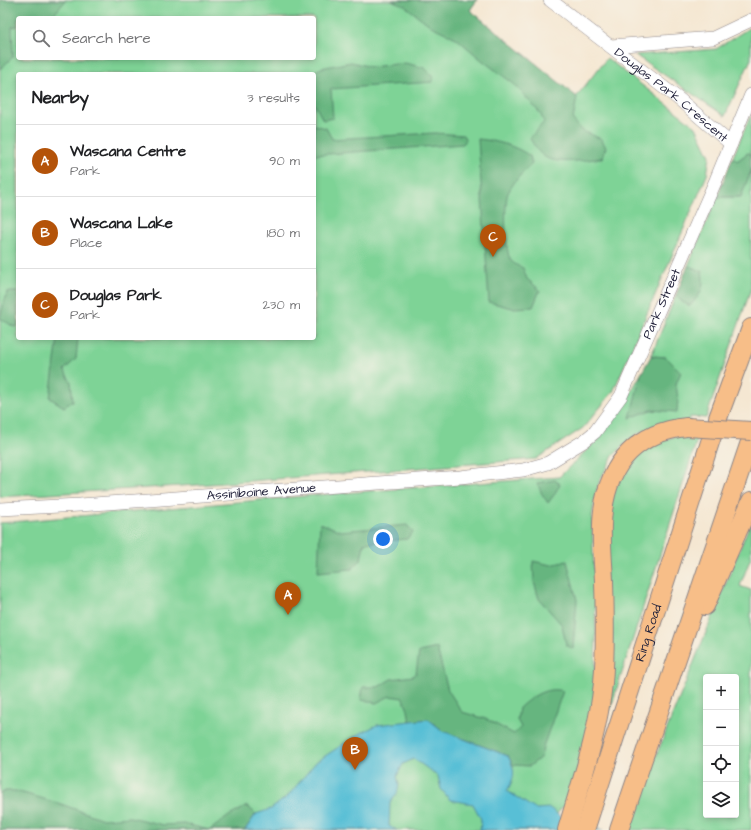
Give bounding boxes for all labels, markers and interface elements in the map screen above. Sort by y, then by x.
search box [16,16,316,60]
icon: search [30,27,52,49]
text: Search here [62,28,151,49]
street label: Douglas Park Crescent [610,44,733,147]
text: Nearby [32,86,89,110]
text: 3 results [247,89,300,107]
text: Wascana Centre [70,141,186,162]
text: A [41,152,49,170]
text: 90 m [269,152,300,170]
text: Park [70,162,100,180]
text: Wascana Lake [70,213,173,234]
text: B [40,224,50,242]
text: 180 m [266,224,300,242]
pin: C [480,224,506,257]
text: Place [70,234,102,252]
street label: Park Street [638,265,685,342]
text: Douglas Park [70,285,162,306]
text: C [40,296,50,314]
text: 230 m [262,296,300,314]
text: Park [70,306,100,324]
street label: Assiniboine Avenue [206,479,317,505]
your location [373,529,393,549]
pin: A [275,582,301,615]
street label: Ring Road [631,602,666,664]
map controls [703,674,739,818]
button: + [703,674,739,710]
button: − [703,710,739,746]
pin: B [342,737,368,770]
button: locate [703,746,739,782]
button: layers [703,782,739,818]

